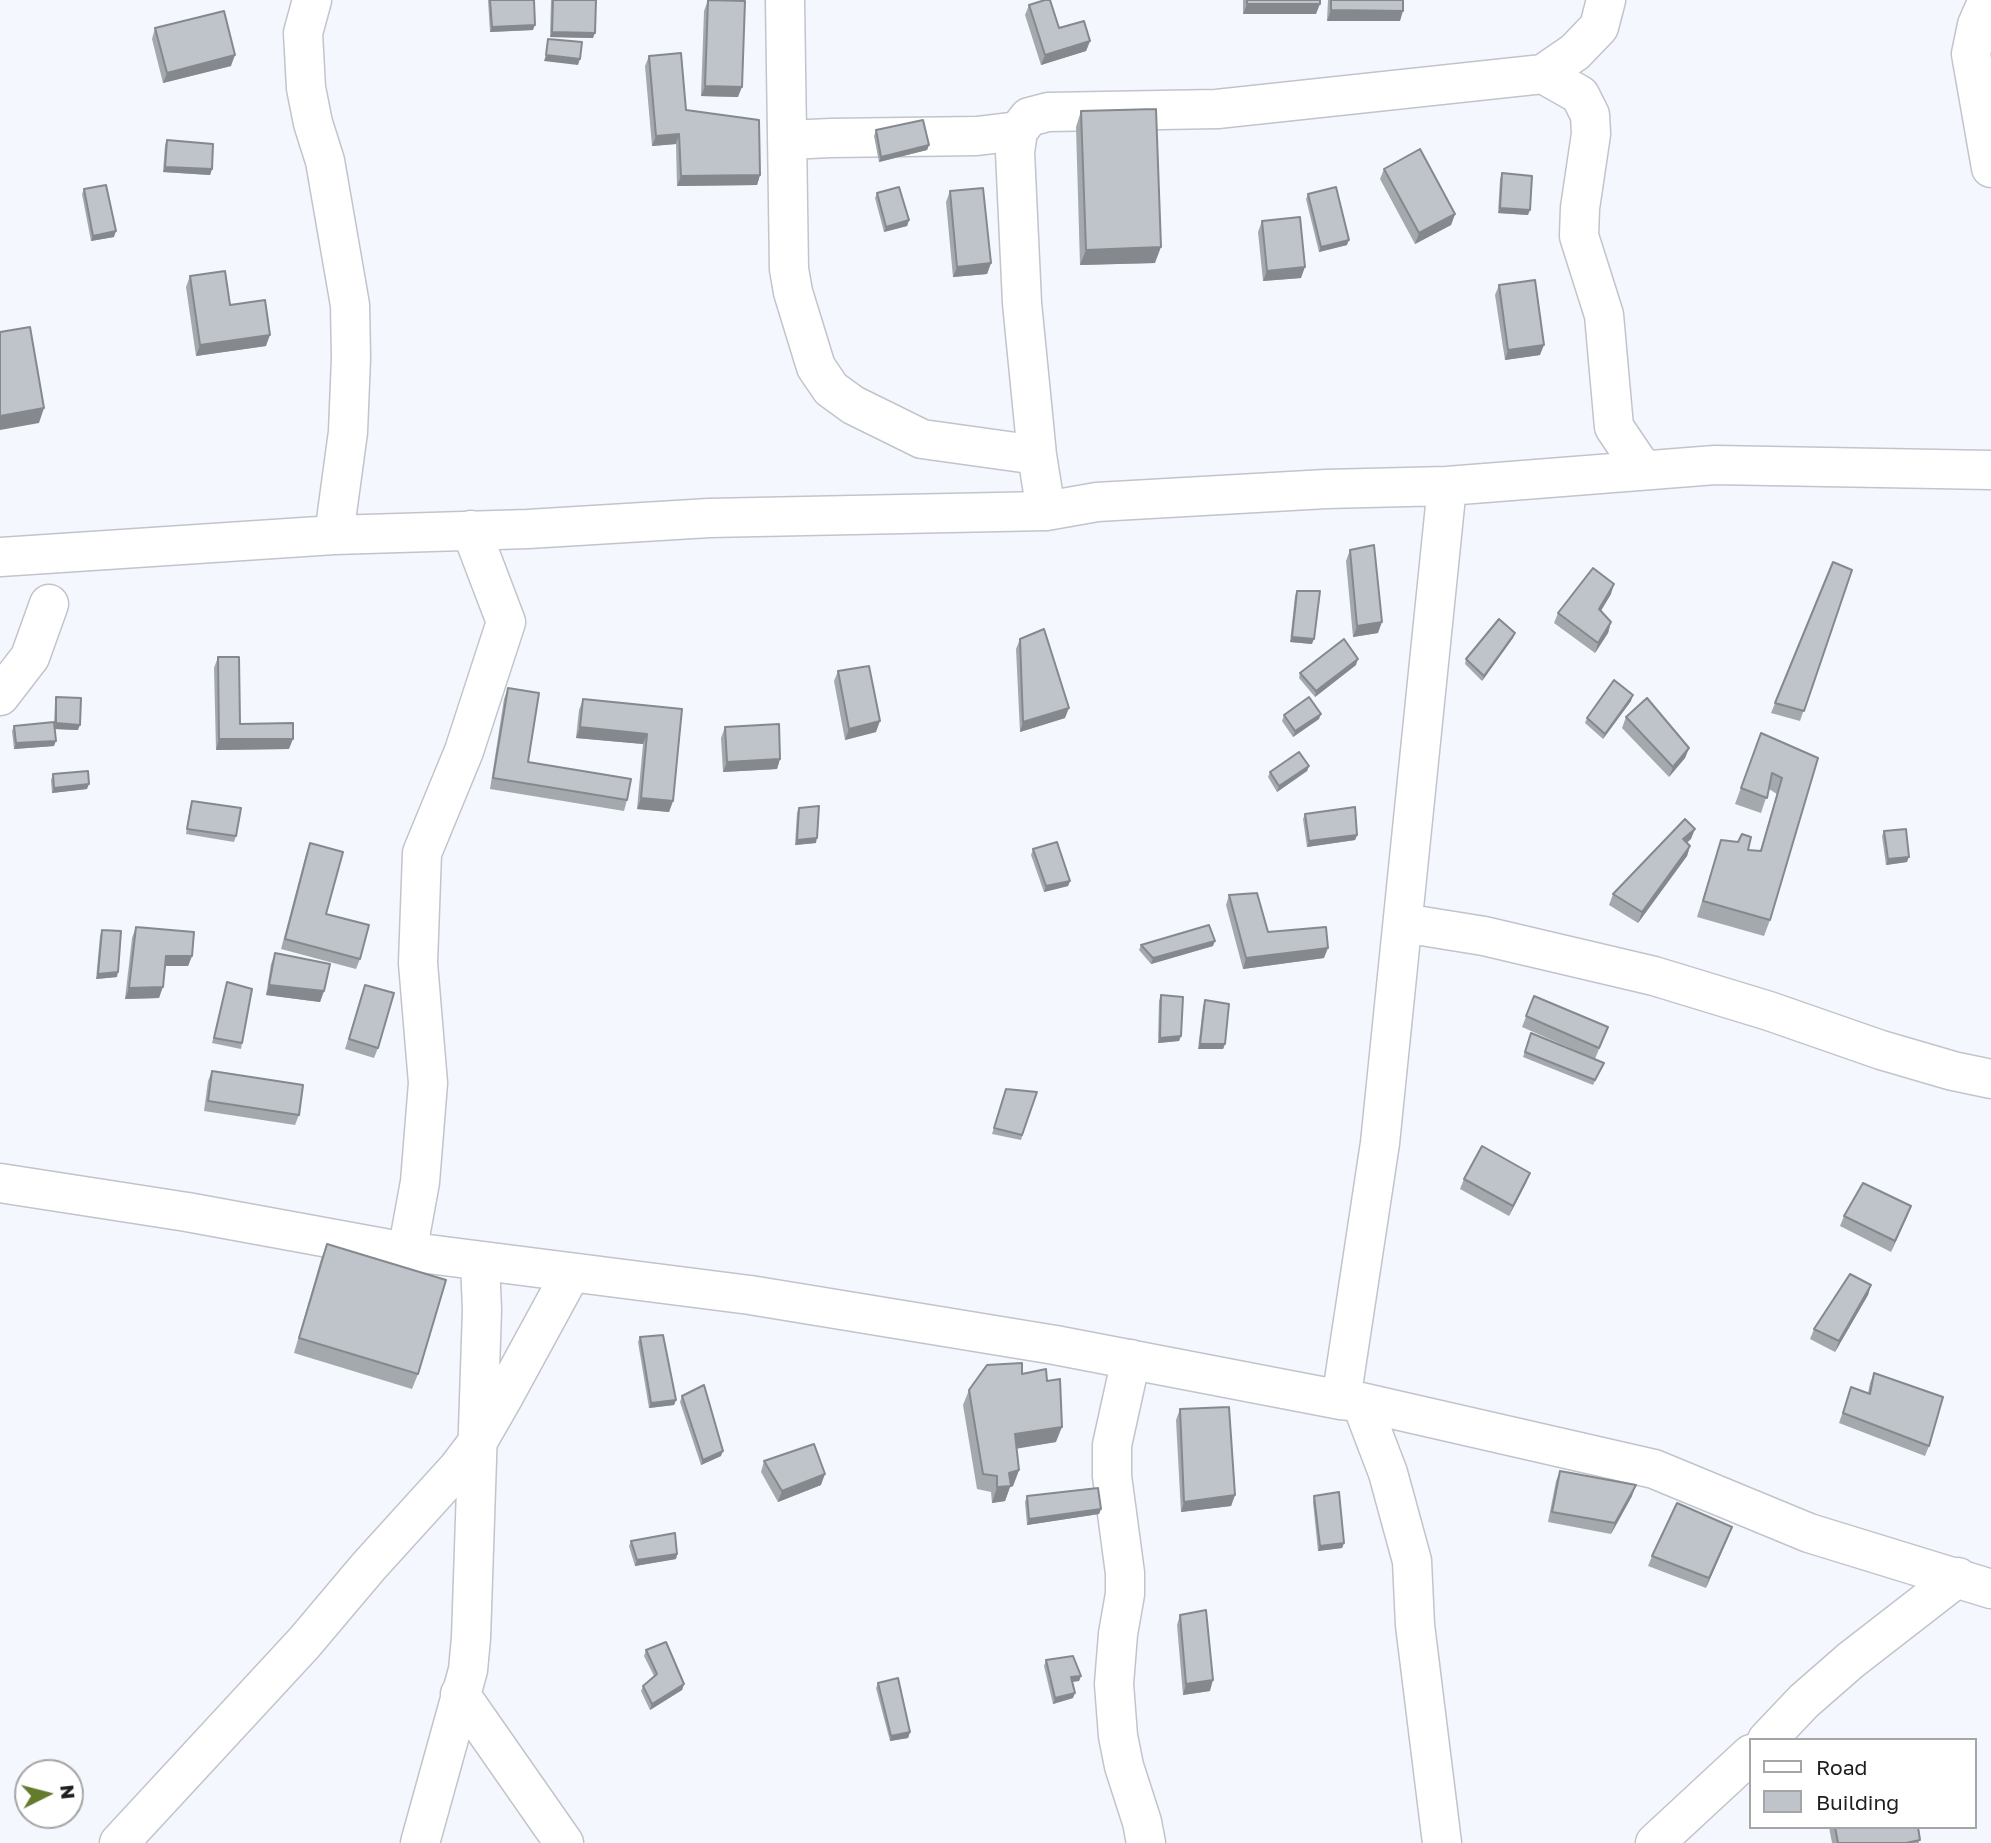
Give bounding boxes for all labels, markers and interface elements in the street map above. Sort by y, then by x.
legend [1750,1738,1977,1829]
text: Road [1816,1754,1867,1780]
north arrow [14,1759,84,1829]
text: N [56,1784,81,1800]
text: Building [1816,1789,1899,1815]

